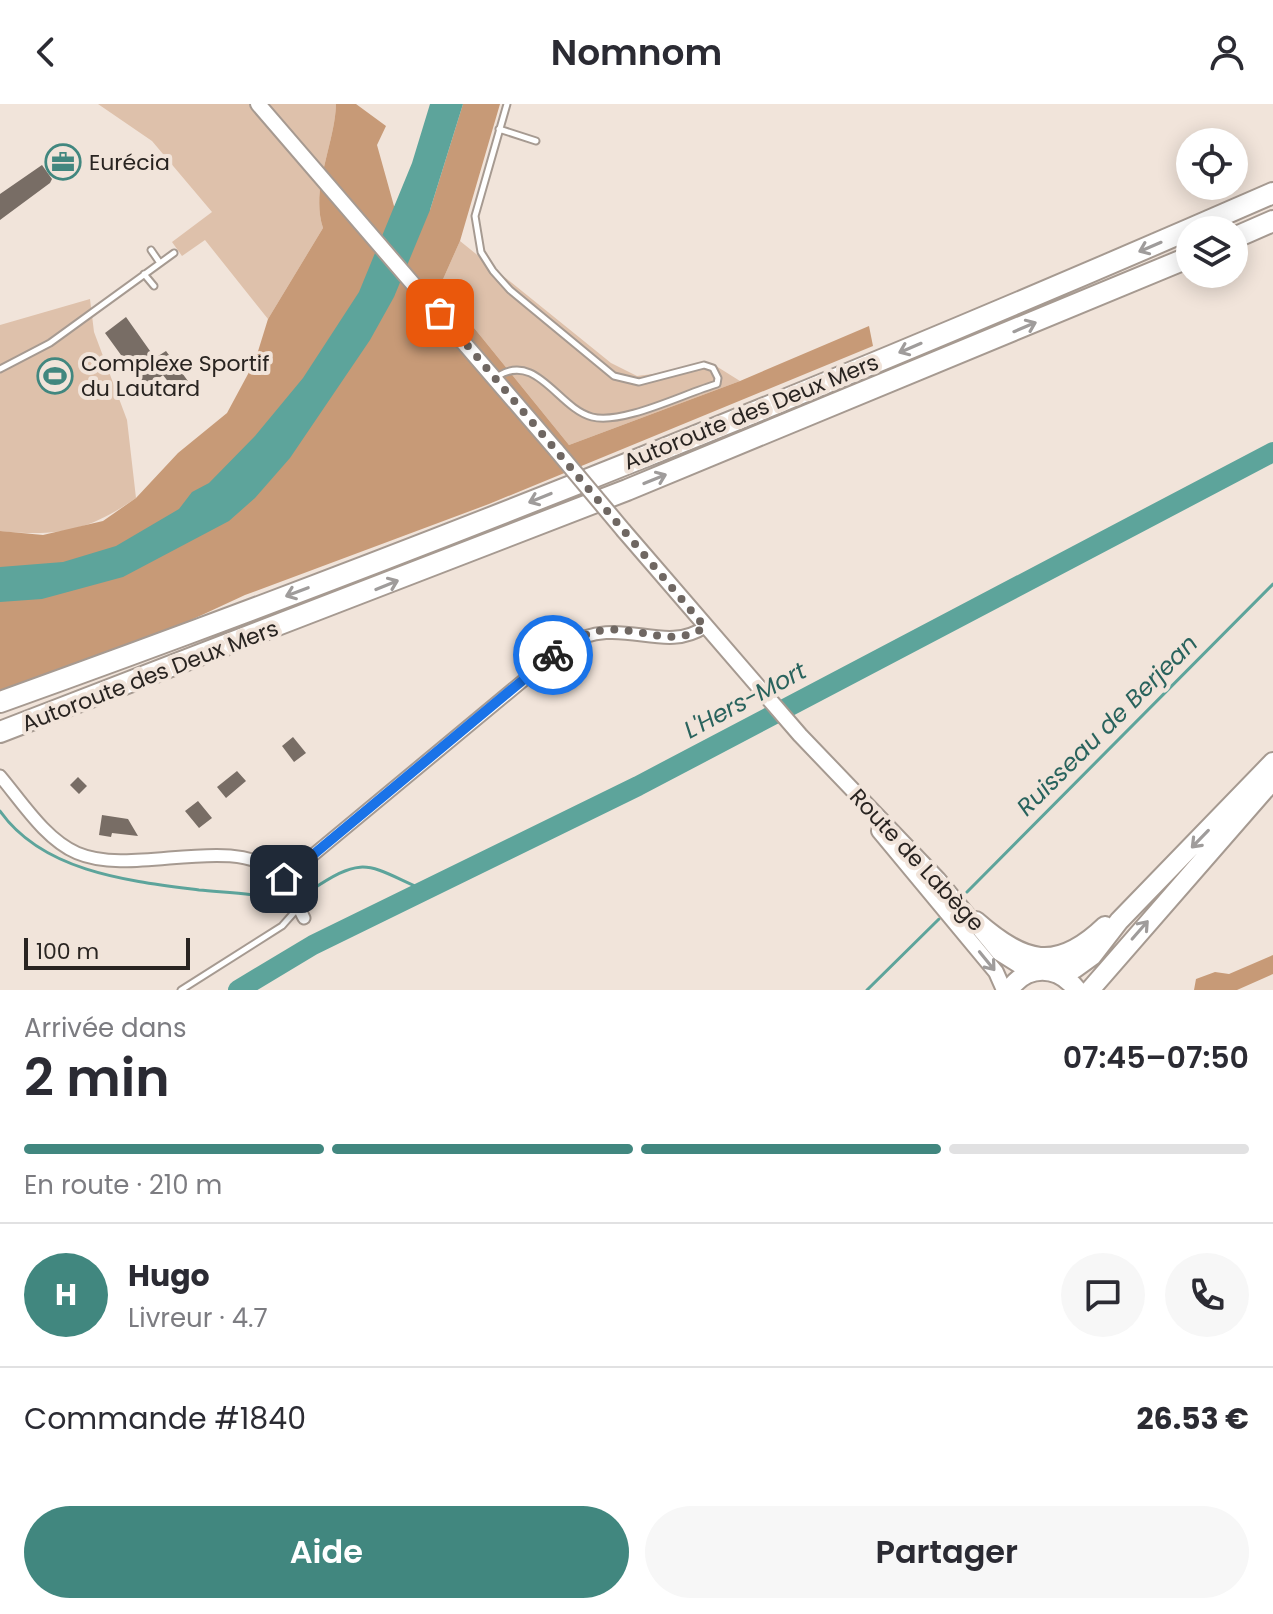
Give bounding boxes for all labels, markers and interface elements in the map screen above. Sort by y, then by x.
text: Nomnom [551,27,722,78]
icon: back [24,30,68,74]
icon: person [1205,30,1249,74]
map controls [1176,128,1248,288]
button: locate [1176,128,1248,200]
office icon: Eurécia [44,143,82,181]
place label: Eurécia [89,147,170,178]
button: layers [1176,216,1248,288]
one-way arrow [1138,240,1162,255]
pin [406,279,474,347]
icon: bag [418,291,462,335]
one-way arrow [1012,319,1037,333]
one-way arrow [899,341,923,356]
street label: Autoroute des Deux Mers [619,347,883,477]
place label: Complexe Sportif du Lautard [81,348,269,404]
sports icon: Complexe Sportif du Lautard [36,357,74,395]
one-way arrow [642,471,667,485]
one-way arrow [528,492,553,506]
one-way arrow [374,577,399,591]
one-way arrow [285,586,310,600]
street label: Autoroute des Deux Mers [17,613,283,739]
courier [513,615,593,695]
water label: Ruisseau de Berjean [1009,627,1205,823]
icon: bike [531,633,575,677]
water label: L'Hers-Mort [678,653,813,746]
street label: Route de Labège [843,782,991,938]
one-way arrow [1191,828,1209,848]
pin [250,845,318,913]
icon: home [262,857,306,901]
one-way arrow [1131,921,1149,941]
scale bar [24,934,190,970]
text: 100 m [36,936,99,967]
one-way arrow [978,950,996,971]
text: Arrivée dans [24,1010,186,1046]
text: 07:45–07:50 [1063,1036,1249,1079]
text: 2 min [24,1041,170,1114]
text: En route · 210 m [24,1167,222,1203]
button: chat [1061,1253,1145,1337]
button: phone [1165,1253,1249,1337]
text: Hugo [128,1254,210,1297]
text: H [55,1273,77,1316]
text: Livreur · 4.7 [128,1300,268,1336]
text: Commande #1840 [24,1397,306,1440]
text: 26.53 € [1136,1397,1249,1440]
button: Aide [24,1506,629,1598]
button: Partager [645,1506,1249,1598]

